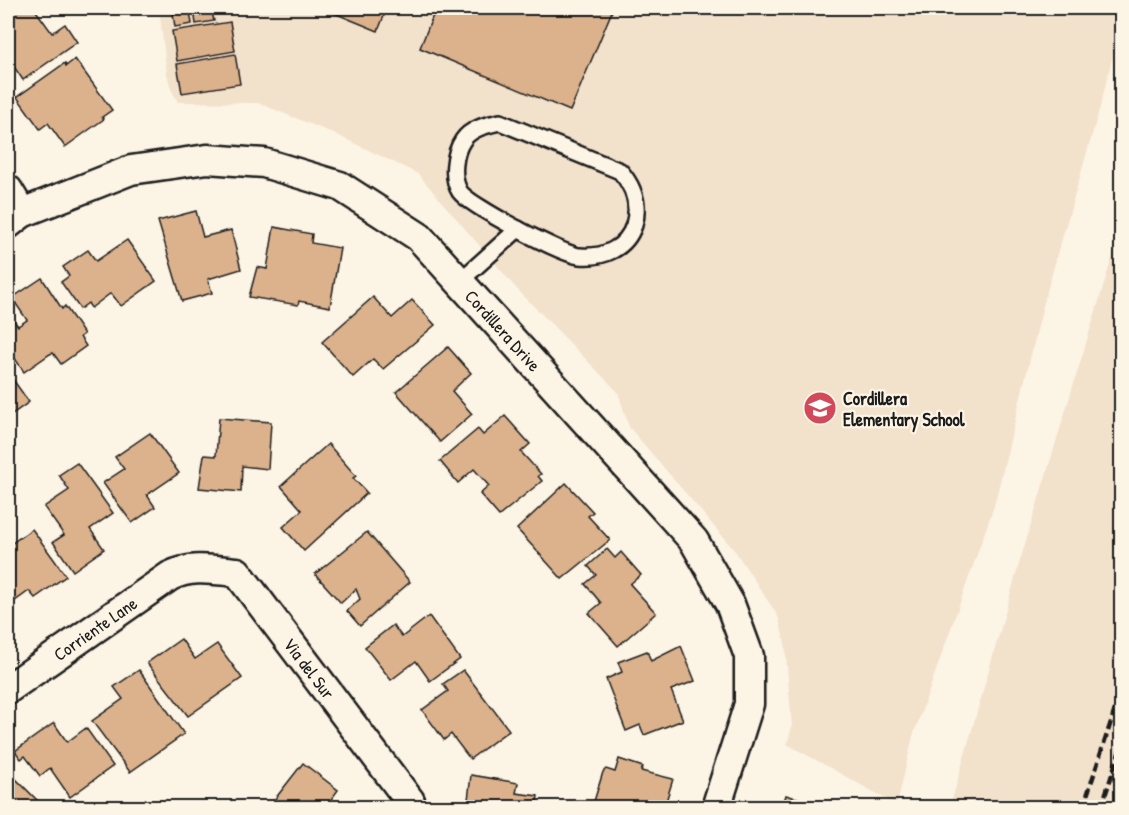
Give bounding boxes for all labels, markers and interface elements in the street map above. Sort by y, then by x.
street label: Cordillera Drive [460,284,547,376]
place label: Cordillera Elementary School [843,386,966,433]
school or university icon: Cordillera Elementary School [802,390,838,426]
street label: Corriente Lane [48,590,142,666]
street label: Via del Sur [278,632,341,704]

